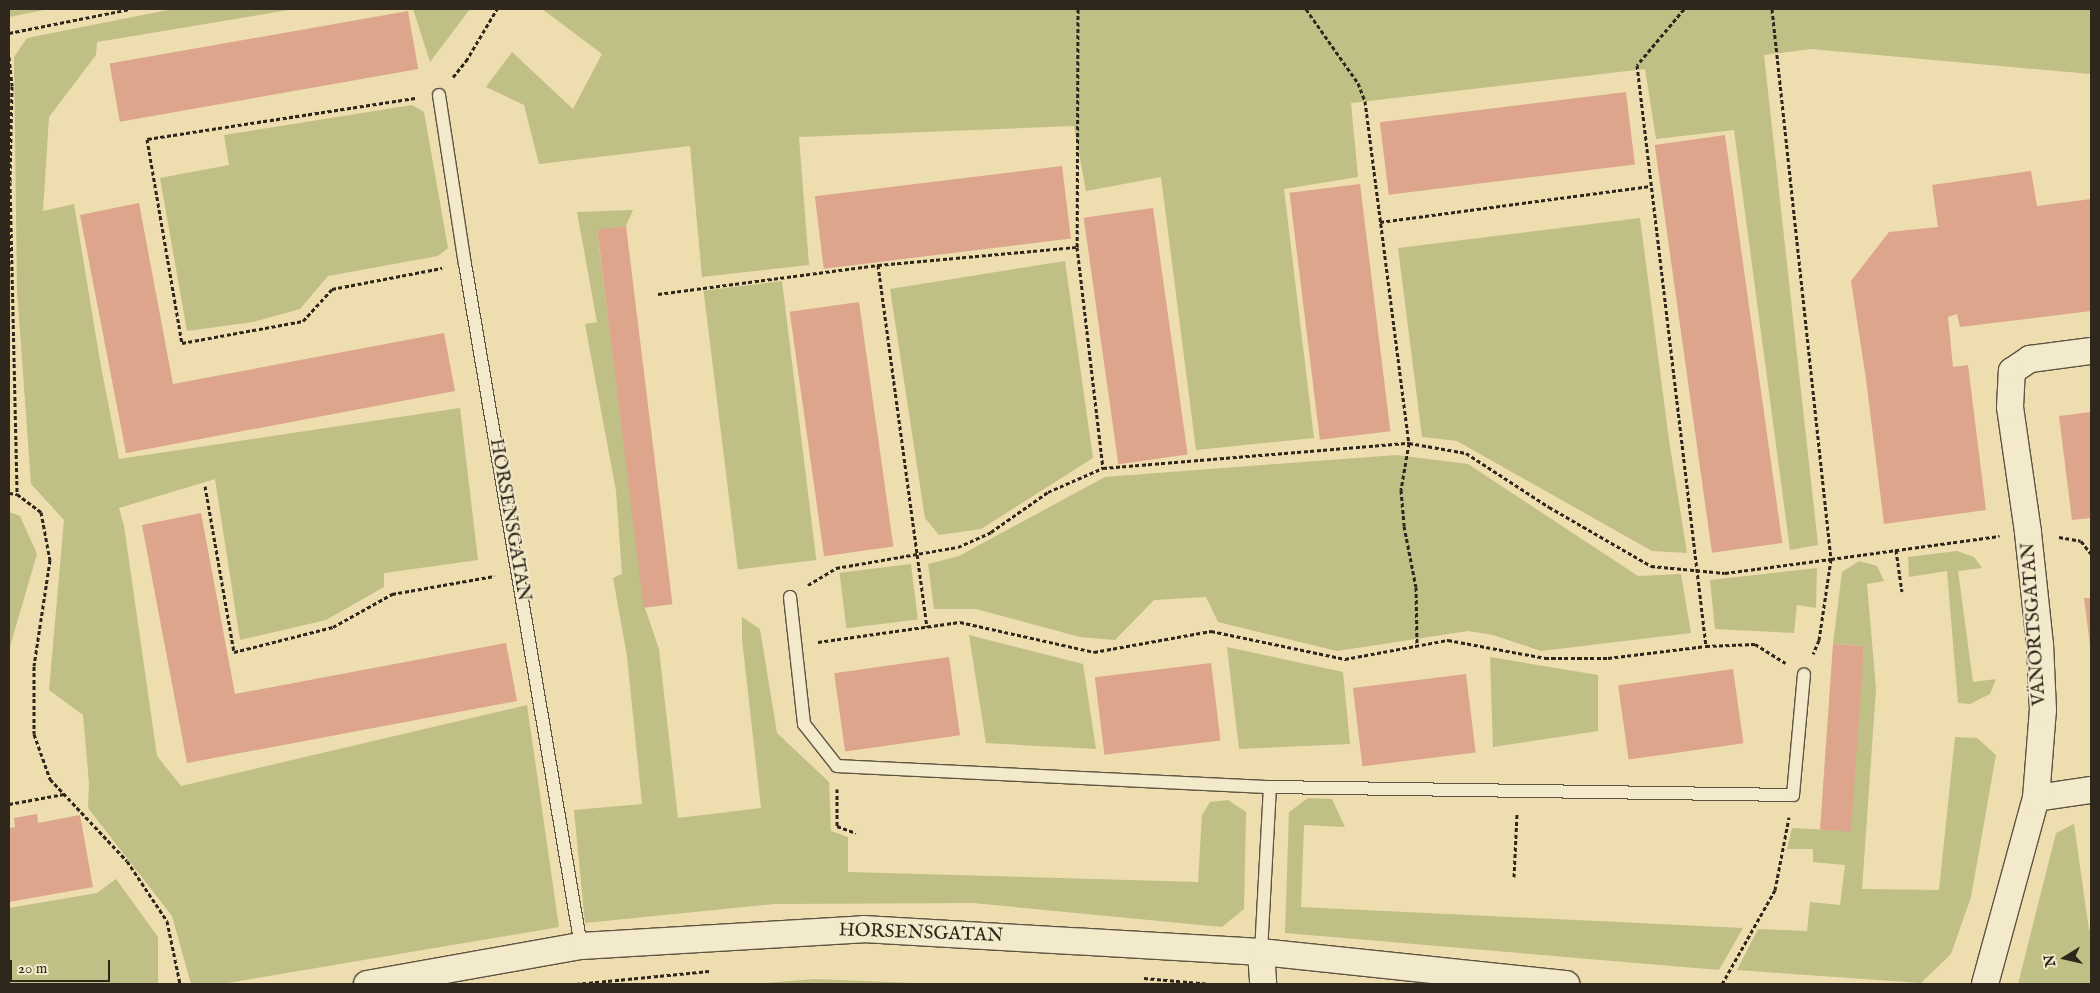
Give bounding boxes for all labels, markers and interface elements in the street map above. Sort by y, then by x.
street label: HORSENSGATAN [483,437,535,603]
street label: VÄNORTSGATAN [2018,542,2052,706]
street label: HORSENSGATAN [838,920,1004,948]
north arrow [2040,933,2090,983]
scale bar [12,950,112,982]
text: N [2040,953,2060,968]
text: 20 m [18,959,47,978]

